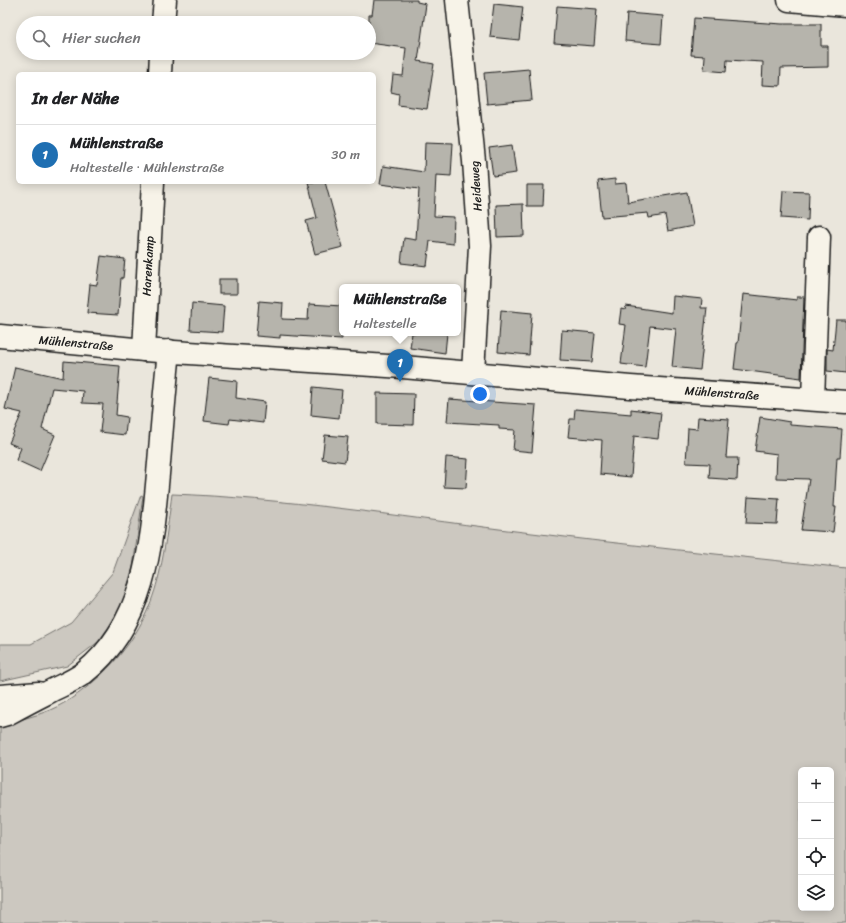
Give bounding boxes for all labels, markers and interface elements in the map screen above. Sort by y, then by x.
search box [16,16,376,60]
text: Hier suchen [62,25,141,51]
icon: search [30,27,52,49]
text: In der Nähe [32,83,119,113]
text: Mühlenstraße [70,130,163,156]
text: 1 [42,143,48,166]
text: 30 m [331,143,360,166]
text: Haltestelle · Mühlenstraße [70,156,224,179]
street label: Heideweg [463,160,489,212]
street label: Harenkamp [135,235,161,297]
popup [339,284,461,336]
text: Mühlenstraße [354,286,447,312]
text: Haltestelle [354,312,417,335]
street label: Mühlenstraße [38,329,114,357]
pin: 1 [387,349,413,382]
street label: Mühlenstraße [684,379,760,407]
your location [470,384,490,404]
map controls [798,767,834,911]
button: + [798,767,834,803]
button: − [798,803,834,839]
button: locate [798,839,834,875]
button: layers [798,875,834,911]

